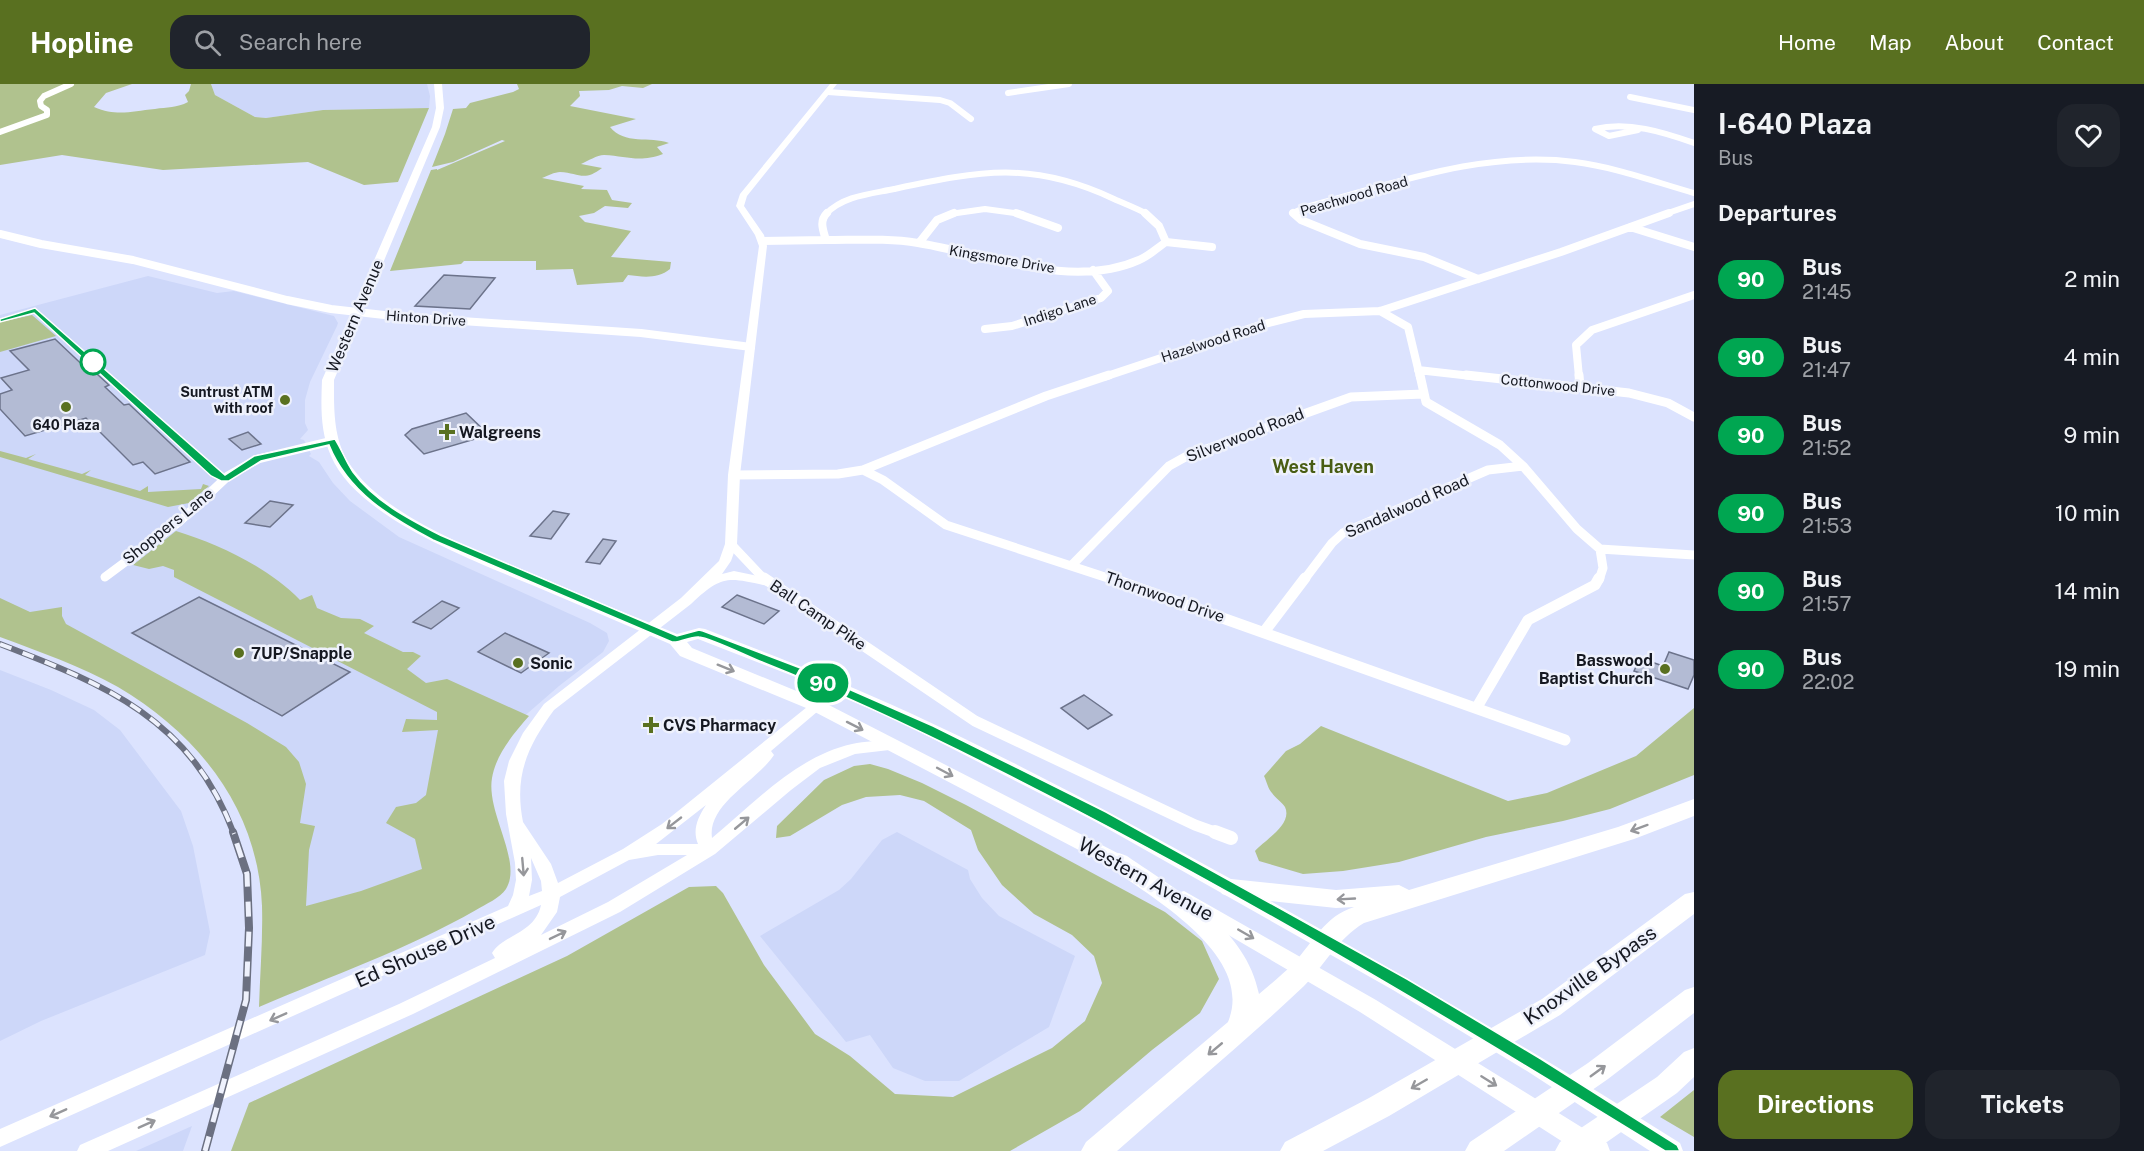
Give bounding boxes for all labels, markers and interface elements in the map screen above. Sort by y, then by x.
search box [170,15,590,69]
text: Hopline [30,26,134,59]
icon: search [191,26,224,59]
text: Search here [239,29,362,55]
text: Home [1778,30,1836,55]
text: Map [1869,30,1912,55]
text: About [1945,30,2004,55]
text: Contact [2037,30,2114,55]
button: heart [2057,104,2120,167]
text: I-640 Plaza [1718,107,1872,140]
text: Bus [1718,146,1753,170]
street label: Peachwood Road [1298,173,1410,219]
text: Departures [1718,200,1837,226]
street label: Kingsmore Drive [948,242,1056,276]
text: Bus [1802,254,1842,280]
street label: Western Avenue [323,257,387,375]
text: 2 min [2064,266,2120,292]
text: 90 [1737,267,1765,292]
text: 21:45 [1802,280,1852,304]
street label: Indigo Lane [1022,291,1098,329]
street label: Hinton Drive [385,307,467,329]
street label: Hazelwood Road [1159,317,1267,365]
text: Bus [1802,332,1842,358]
text: 4 min [2064,344,2120,370]
text: 90 [1737,345,1765,370]
unlabelled marker [80,349,106,375]
text: 21:47 [1802,358,1851,382]
street label: Cottonwood Drive [1500,371,1616,399]
place label: Suntrust ATM with roof [180,384,273,416]
marker: Suntrust ATM with roof [278,393,292,407]
marker: 640 Plaza [59,400,73,414]
street label: Silverwood Road [1183,404,1307,466]
text: Bus [1802,410,1842,436]
place label: 640 Plaza [32,417,100,433]
text: 9 min [2064,422,2120,448]
place label: Walgreens [459,423,541,442]
text: 90 [1737,423,1765,448]
marker: Walgreens [440,425,454,439]
text: 21:52 [1802,436,1851,460]
district label: West Haven [1272,456,1374,477]
street label: Sandalwood Road [1342,470,1472,542]
street label: Shoppers Lane [119,484,217,568]
text: Bus [1802,488,1842,514]
text: 10 min [2055,500,2120,526]
text: 90 [1737,501,1765,526]
text: 21:53 [1802,514,1852,538]
text: Bus [1802,566,1842,592]
street label: Thornwood Drive [1103,568,1227,626]
street label: Ball Camp Pike [766,576,870,654]
text: 14 min [2055,578,2120,604]
text: 90 [1737,579,1765,604]
text: 21:57 [1802,592,1851,616]
place label: 7UP/Snapple [251,644,352,663]
text: Bus [1802,644,1842,670]
marker: 7UP/Snapple [232,646,246,660]
place label: Basswood Baptist Church [1539,651,1653,688]
place label: Sonic [530,654,573,673]
marker: Sonic [511,656,525,670]
text: 19 min [2055,656,2120,682]
text: 90 [1737,657,1765,682]
marker: Basswood Baptist Church [1658,662,1672,676]
one-way arrow [716,663,734,674]
line badge: 90 [796,664,850,702]
text: 22:02 [1802,670,1855,694]
text: 90 [809,671,837,696]
place label: CVS Pharmacy [663,716,776,735]
marker: CVS Pharmacy [644,718,658,732]
one-way arrow [846,720,864,732]
one-way arrow [936,766,953,778]
one-way arrow [666,816,682,829]
one-way arrow [733,817,749,830]
one-way arrow [1630,823,1649,834]
street label: Western Avenue [1074,832,1218,926]
one-way arrow [518,857,529,877]
one-way arrow [1337,893,1357,904]
street label: Ed Shouse Drive [351,909,499,993]
street label: Knoxville Bypass [1519,920,1661,1030]
one-way arrow [548,928,566,940]
one-way arrow [1237,929,1254,941]
one-way arrow [269,1011,287,1023]
one-way arrow [1208,1042,1223,1056]
one-way arrow [1590,1065,1606,1077]
button: Directions [1718,1070,1913,1139]
button: Tickets [1925,1070,2120,1139]
one-way arrow [1480,1075,1497,1088]
one-way arrow [1411,1079,1428,1091]
one-way arrow [49,1108,67,1119]
one-way arrow [138,1118,156,1129]

